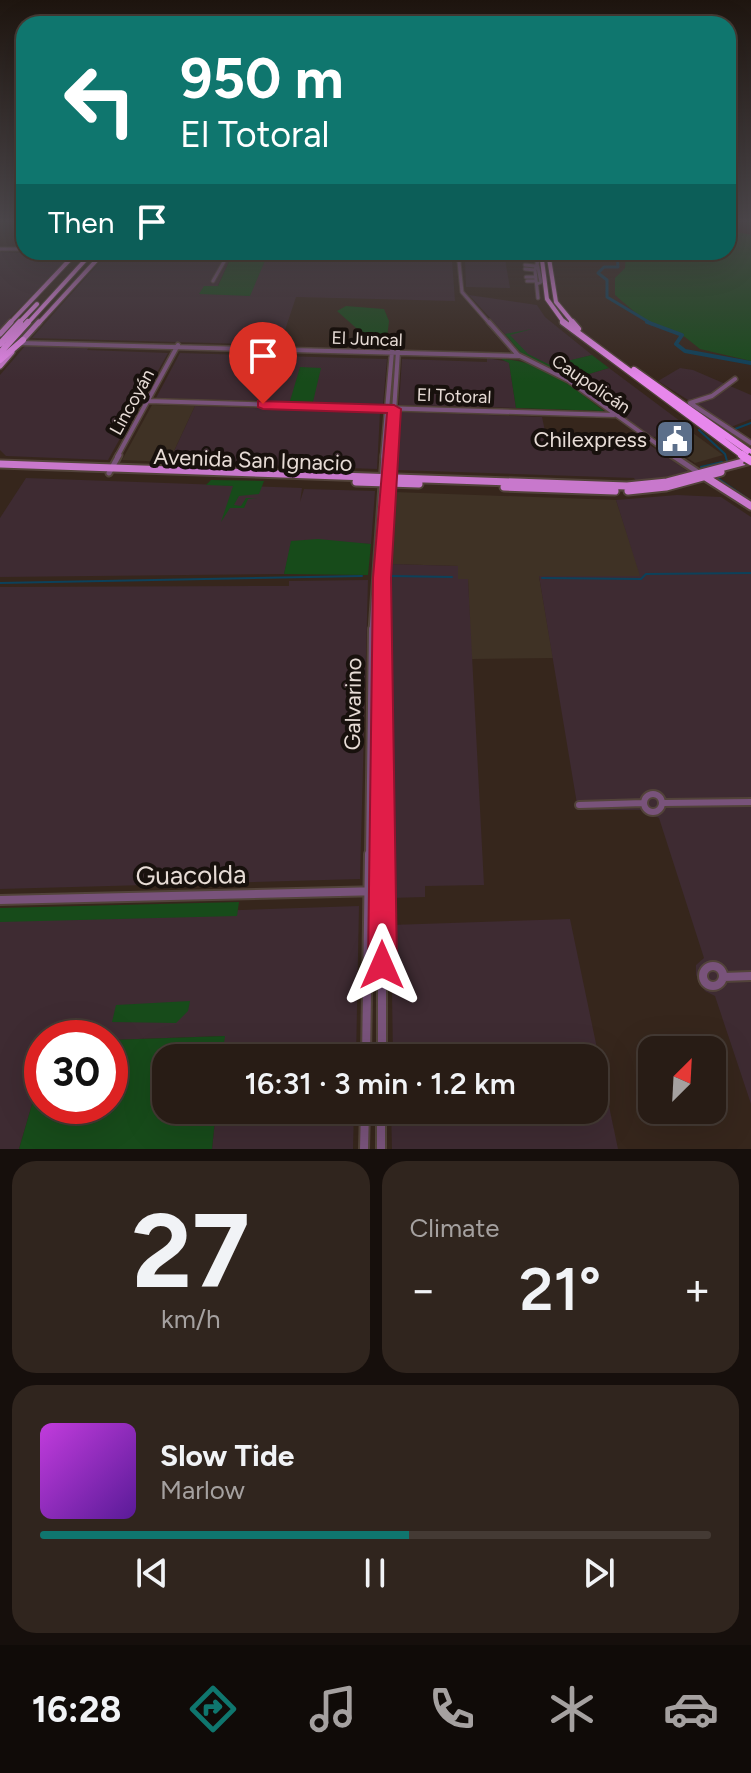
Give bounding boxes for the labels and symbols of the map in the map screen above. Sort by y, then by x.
pin [229,322,297,404]
street label: El Juncal [331,327,403,351]
street label: Caupolicán [547,350,635,418]
street label: Lincoyán [105,365,159,439]
street label: El Totoral [416,384,492,408]
public building icon: Chilexpress [654,418,696,460]
place label: Chilexpress [534,426,647,453]
street label: Avenida San Ignacio [153,443,353,477]
street label: Galvarino [339,657,367,751]
street label: Guacolda [135,858,247,892]
position arrow [340,923,424,1007]
speed limit sign: 30 [24,1020,128,1124]
north arrow [638,1036,726,1124]

